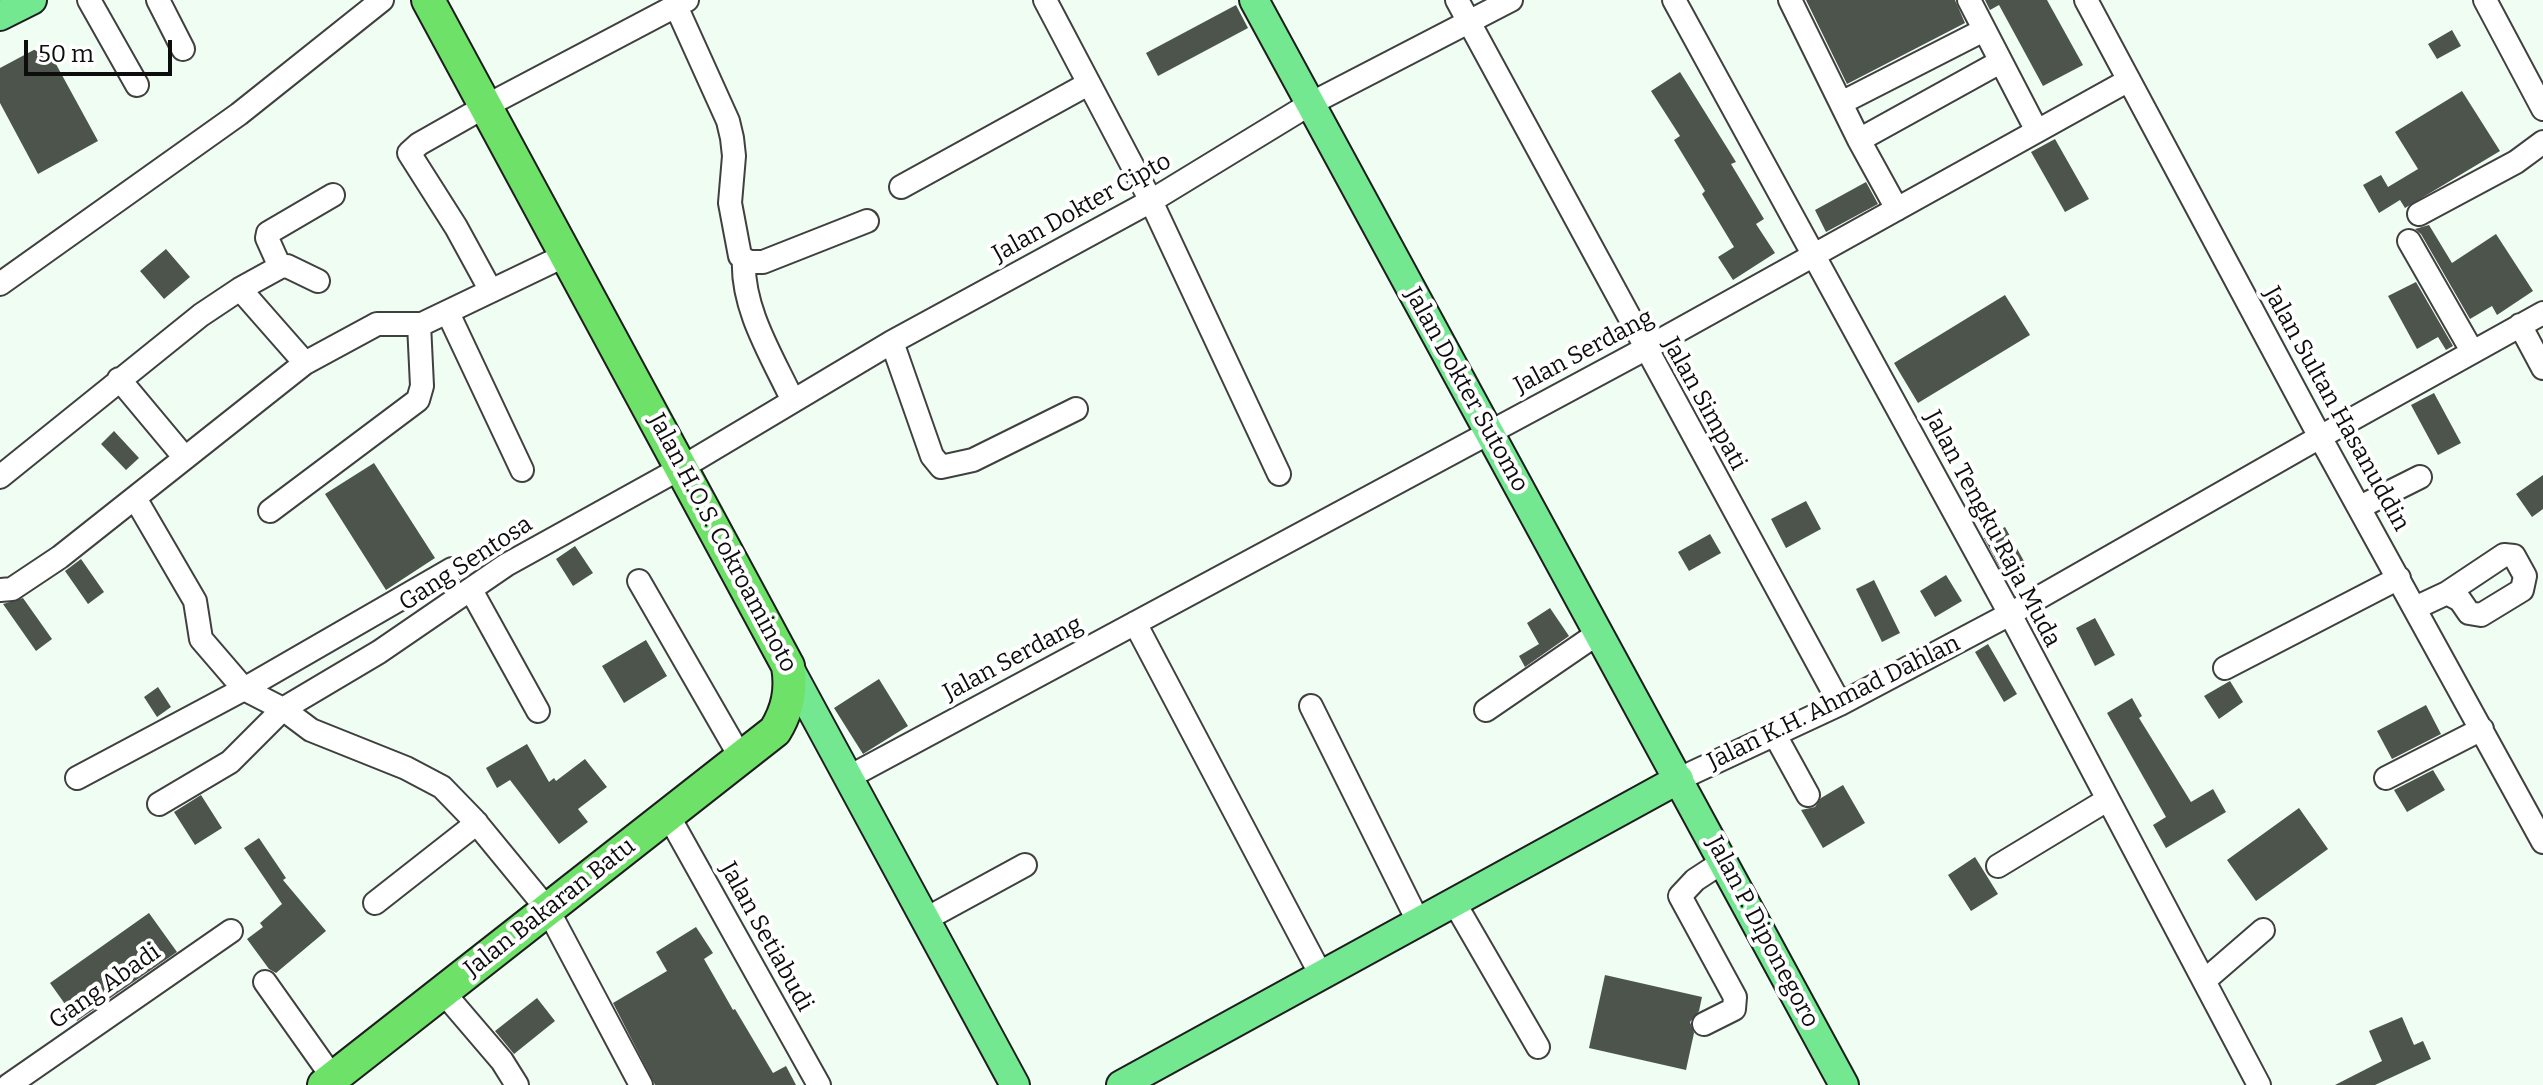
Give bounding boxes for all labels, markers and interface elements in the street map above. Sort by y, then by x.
scale bar [28,24,176,74]
text: 50 m [38,40,94,68]
street label: Jalan Dokter Cipto [988,147,1176,269]
street label: Jalan Sultan Hasanuddin [2257,282,2415,536]
street label: Jalan Dokter Sutomo [1398,283,1534,497]
street label: Jalan Serdang [1510,303,1658,401]
street label: Jalan Simpati [1656,333,1752,475]
street label: Jalan Tengku Raja Muda [1917,406,2067,652]
street label: Jalan H.O.S. Cokroaminoto [641,409,803,677]
street label: Gang Sentosa [394,510,538,618]
street label: Jalan Serdang [939,610,1087,708]
street label: Jalan K.H. Ahmad Dahlan [1703,629,1965,777]
street label: Jalan P. Diponegoro [1699,831,1825,1033]
street label: Jalan Bakaran Batu [459,832,641,984]
street label: Jalan Setiabudi [713,857,819,1017]
street label: Gang Abadi [44,938,166,1036]

